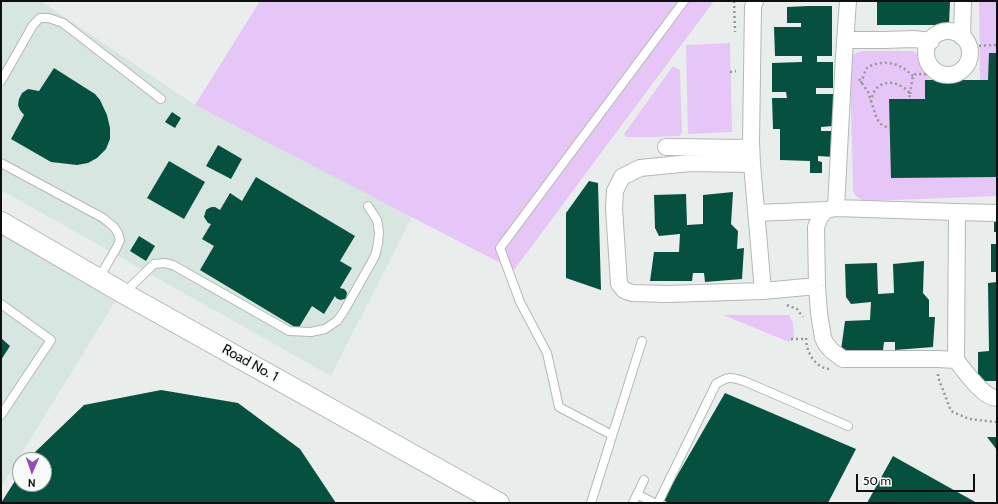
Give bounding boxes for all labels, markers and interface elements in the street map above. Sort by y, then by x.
street label: Road No. 1 [219,341,281,385]
north arrow [12,452,52,492]
scale bar [858,466,977,492]
text: 50 m [863,473,891,488]
text: N [27,476,36,490]

